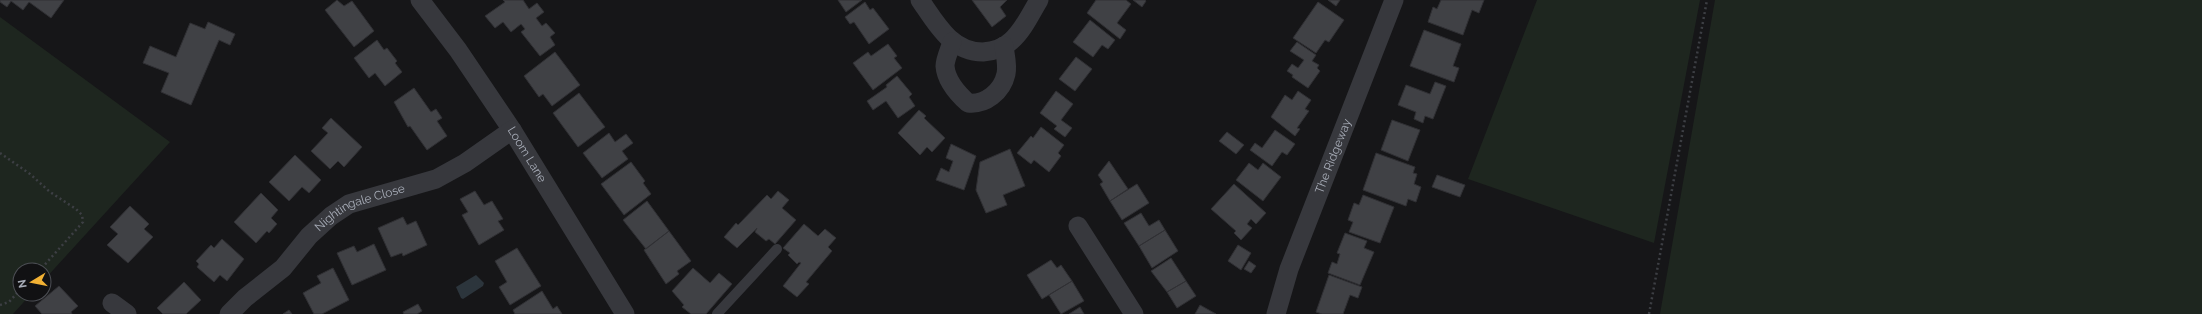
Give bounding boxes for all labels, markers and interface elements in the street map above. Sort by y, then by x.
street label: The Ridgeway [1312,116,1354,196]
street label: Loom Lane [505,124,549,185]
street label: Nightingale Close [312,181,406,234]
north arrow [12,262,52,302]
text: N [16,278,30,289]

